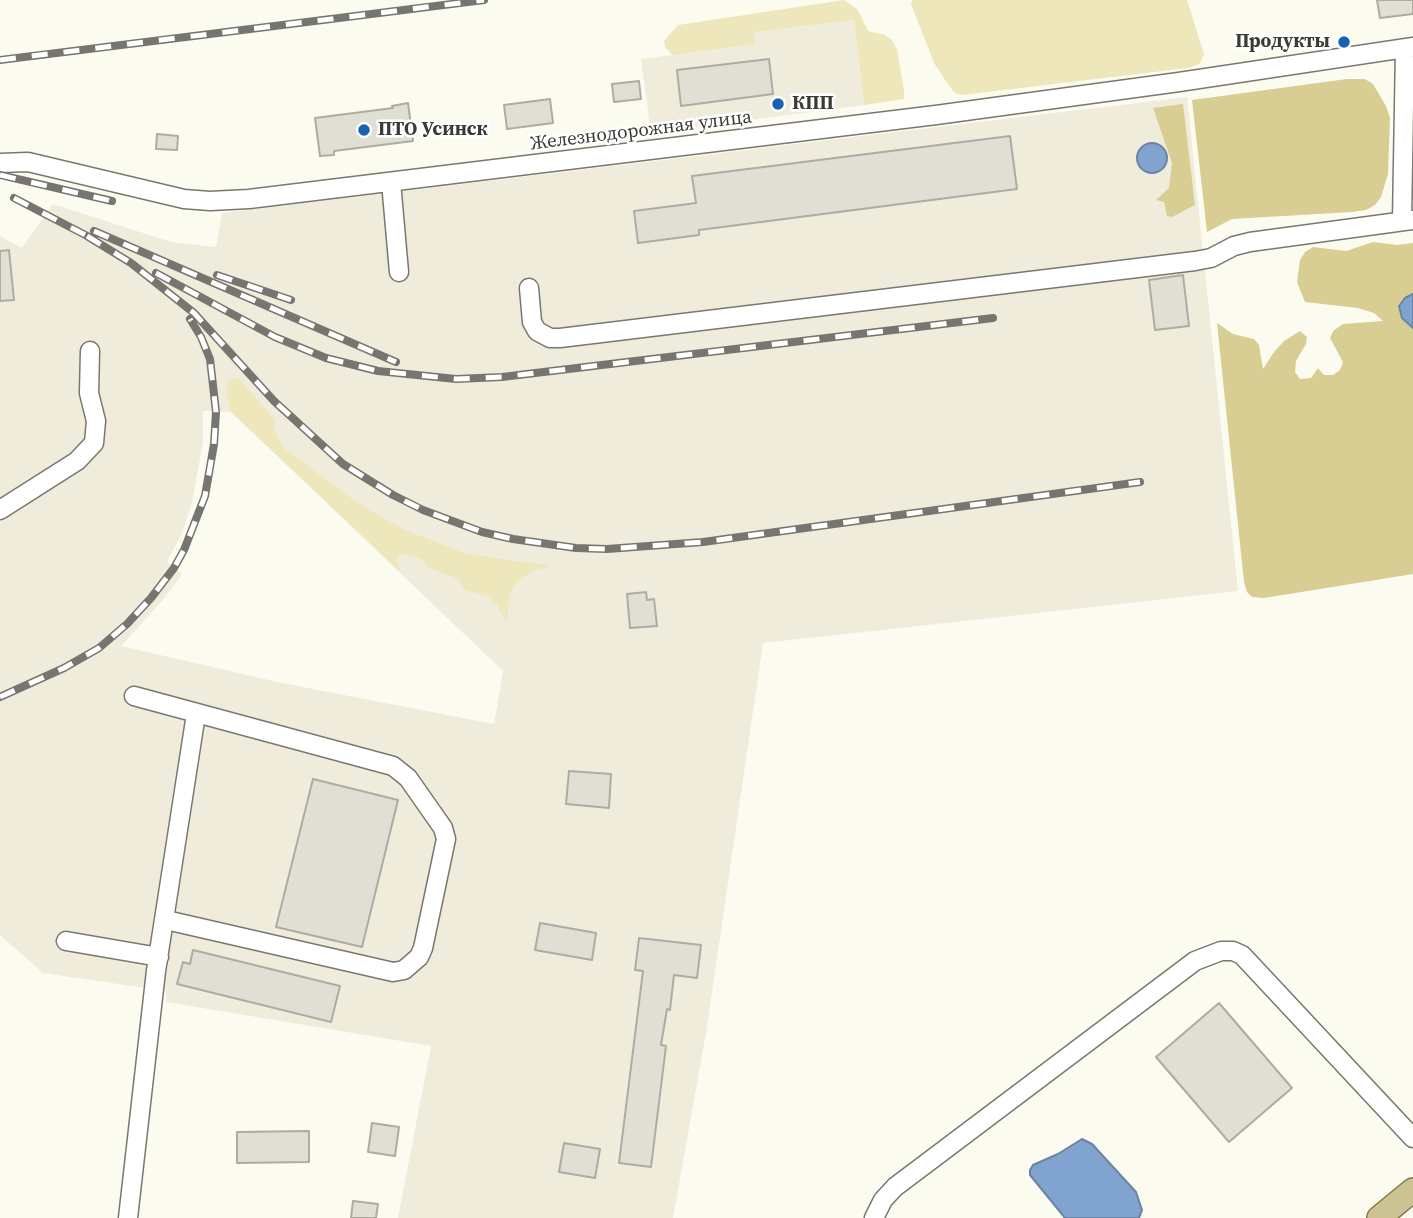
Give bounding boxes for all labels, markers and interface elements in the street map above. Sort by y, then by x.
place label: Прoдукты [1235,31,1330,53]
marker: Прoдукты [1336,34,1352,50]
place label: КПП [792,93,834,115]
marker: КПП [770,96,786,112]
street label: Железнодорожная улица [529,106,753,156]
place label: ПТО Усинск [378,119,488,141]
marker: ПТО Усинск [356,122,372,138]

